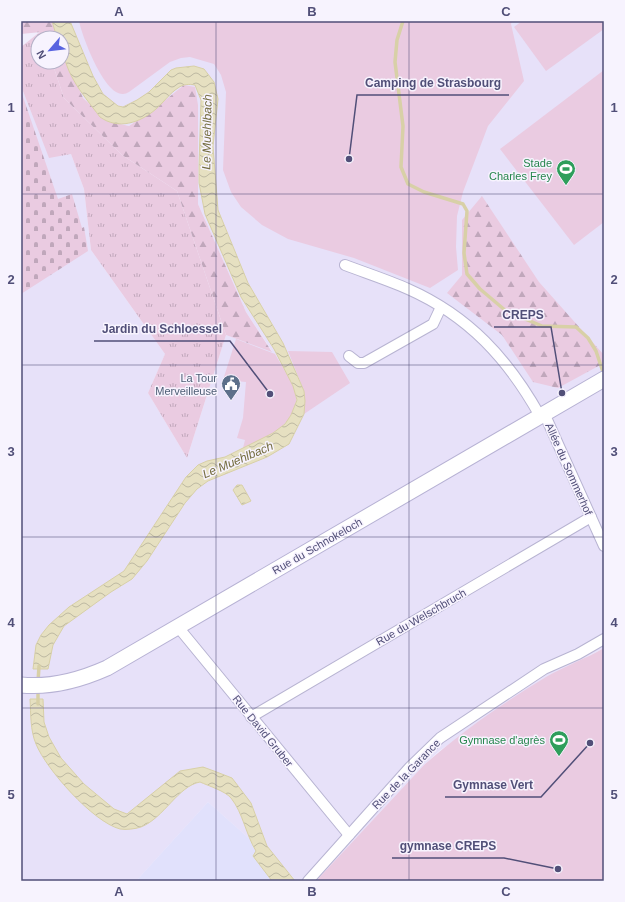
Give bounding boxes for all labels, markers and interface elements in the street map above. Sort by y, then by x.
text: A [114,4,124,19]
text: B [307,4,317,19]
text: C [501,4,511,19]
north arrow [30,30,70,70]
text: N [34,48,48,61]
callout: Camping de Strasbourg [357,71,509,95]
text: Camping de Strasbourg [365,76,501,90]
water label: Le Muehlbach [199,94,215,170]
text: 1 [7,100,15,115]
text: 1 [610,100,618,115]
place label: Stade Charles Frey [489,157,552,182]
sports icon: Stade Charles Frey [555,158,577,186]
text: 2 [7,272,15,287]
text: 2 [610,272,618,287]
callout: CREPS [494,303,551,327]
text: CREPS [502,308,544,322]
callout: Jardin du Schloessel [94,317,230,341]
text: Jardin du Schloessel [102,322,222,336]
place label: La Tour Merveilleuse [155,372,217,397]
public building icon: La Tour Merveilleuse [220,373,242,401]
street label: Allée du Sommerhof [543,421,595,518]
water label: Le Muehlbach [201,439,276,481]
text: 3 [7,444,15,459]
text: 3 [610,444,618,459]
street label: Rue du Schnokeloch [270,515,364,577]
street label: Rue du Welschbruch [374,586,468,648]
text: 4 [7,615,15,630]
text: 4 [610,615,618,630]
street label: Rue David Gruber [230,693,296,769]
sports icon: Gymnase d'agrès [548,729,570,757]
place label: Gymnase d'agrès [459,734,545,746]
street label: Rue de la Garance [370,737,442,811]
callout: Gymnase Vert [445,773,541,797]
text: Gymnase Vert [453,778,533,792]
text: 5 [7,787,15,802]
text: 5 [610,787,618,802]
callout: gymnase CREPS [392,834,504,858]
text: gymnase CREPS [400,839,496,853]
text: A [114,884,124,899]
text: B [307,884,317,899]
text: C [501,884,511,899]

